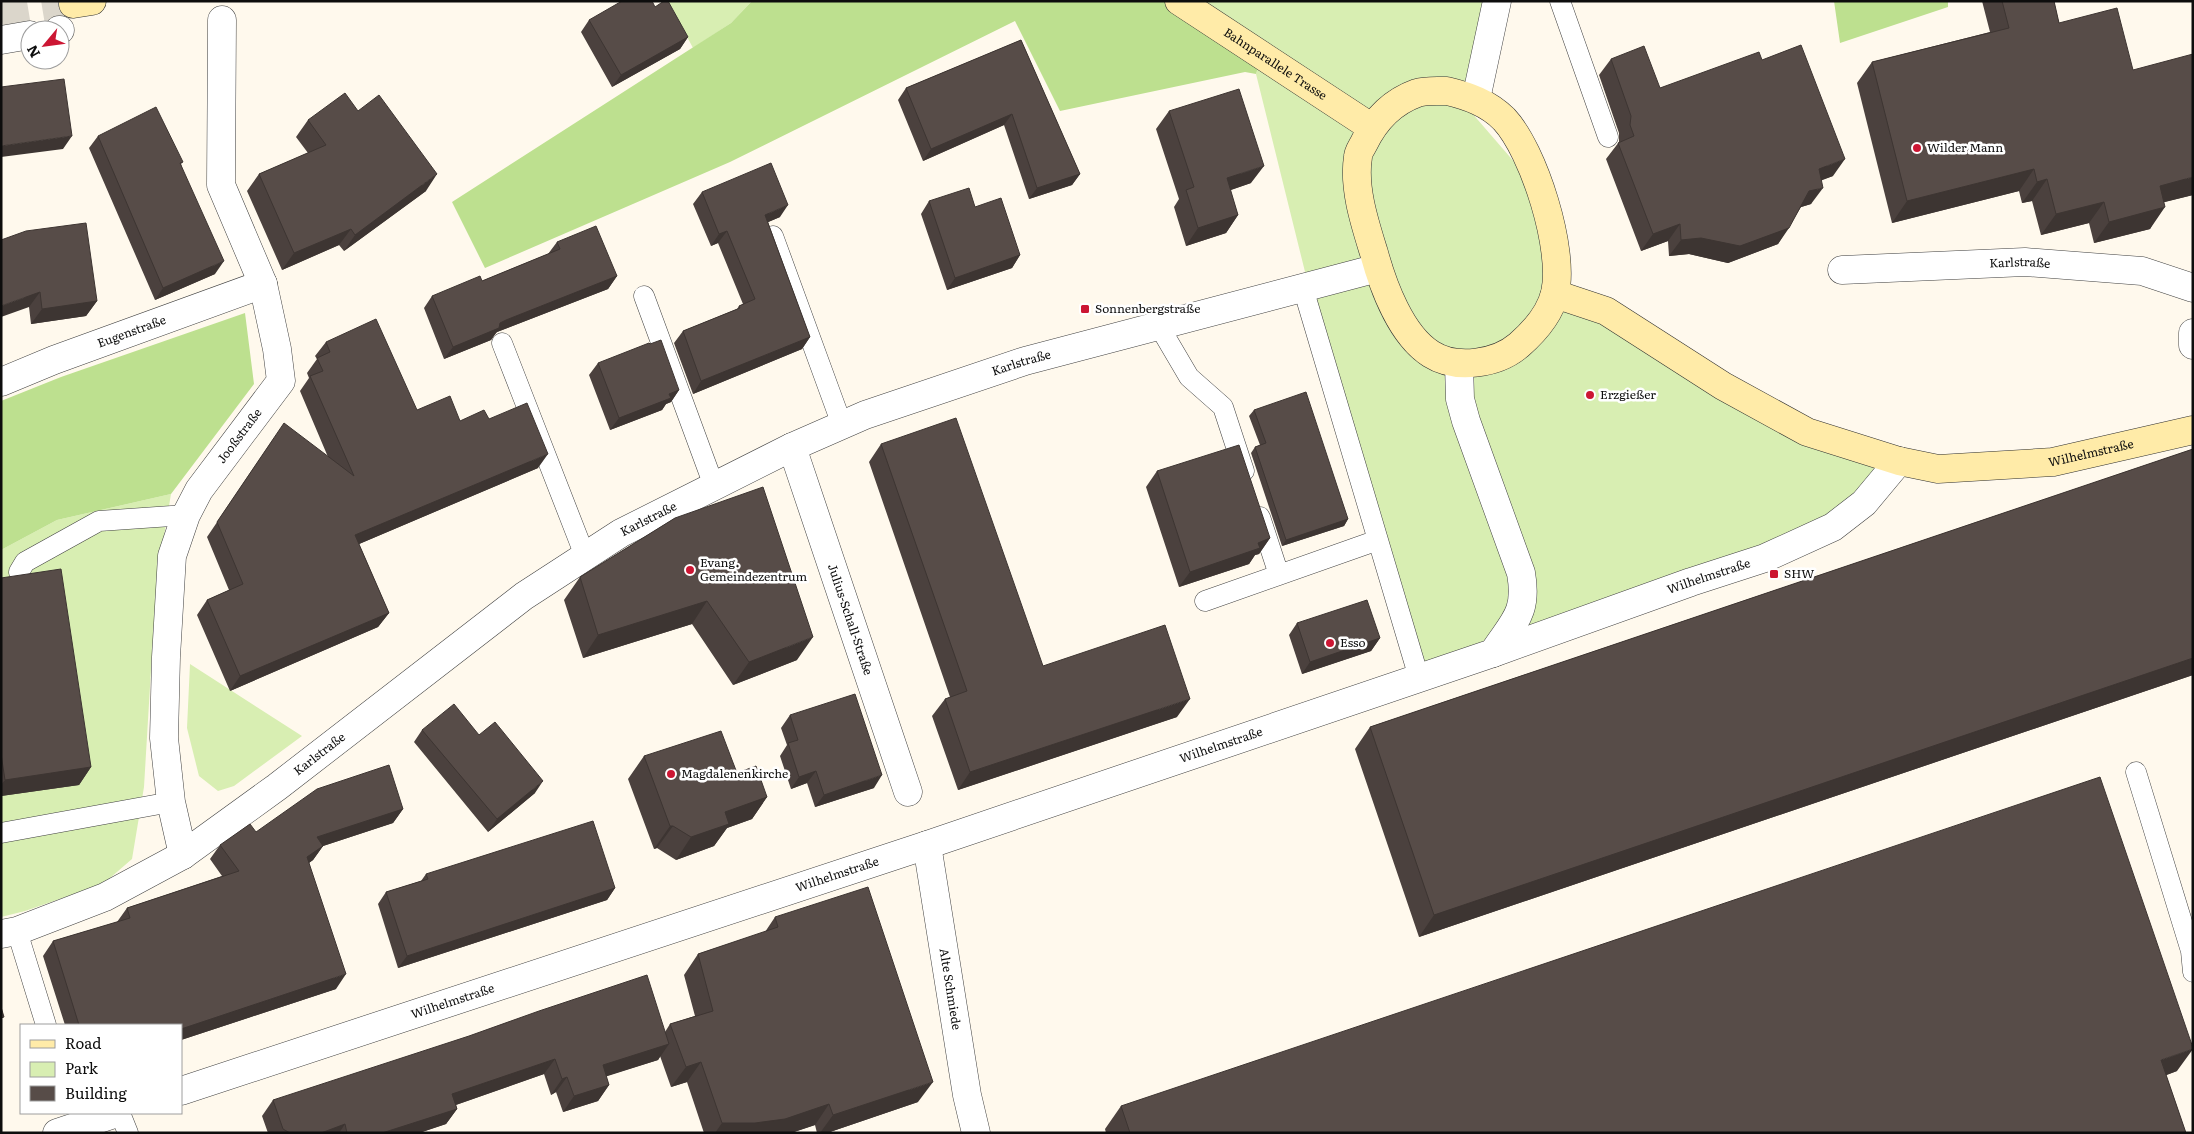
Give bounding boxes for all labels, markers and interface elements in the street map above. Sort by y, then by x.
north arrow [20,20,70,70]
street label: Bahnparallele Trasse [1220,23,1331,104]
text: N [21,42,44,62]
place label: Wilder Mann [1927,138,2003,156]
marker: Wilder Mann [1911,142,1923,154]
street label: Karlstraße [1989,252,2051,272]
place label: Sonnenbergstraße [1095,299,1200,317]
marker: Sonnenbergstraße [1079,303,1091,315]
street label: Eugenstraße [94,310,168,352]
street label: Karlstraße [989,345,1053,380]
place label: Erzgießer [1600,385,1656,403]
marker: Erzgießer [1584,389,1596,401]
street label: Jooßstraße [212,404,266,467]
street label: Wilhelmstraße [2046,434,2135,471]
street label: Karlstraße [617,496,679,540]
place label: Evang. Gemeindezentrum [700,553,808,585]
street label: Wilhelmstraße [1664,553,1752,598]
street label: Julius-Schall-Straße [824,561,878,677]
marker: Evang. Gemeindezentrum [684,564,696,576]
place label: SHW [1784,564,1814,582]
marker: SHW [1768,568,1780,580]
place label: Esso [1340,633,1366,651]
marker: Esso [1324,637,1336,649]
street label: Wilhelmstraße [1177,722,1265,767]
street label: Karlstraße [289,727,349,779]
place label: Magdalenenkirche [681,764,788,782]
marker: Magdalenenkirche [665,768,677,780]
street label: Wilhelmstraße [793,852,881,896]
street label: Alte Schmiede [936,947,966,1031]
street label: Wilhelmstraße [408,978,496,1023]
legend [20,1024,182,1114]
text: Road [65,1031,101,1054]
text: Park [65,1056,99,1079]
text: Building [65,1081,127,1104]

